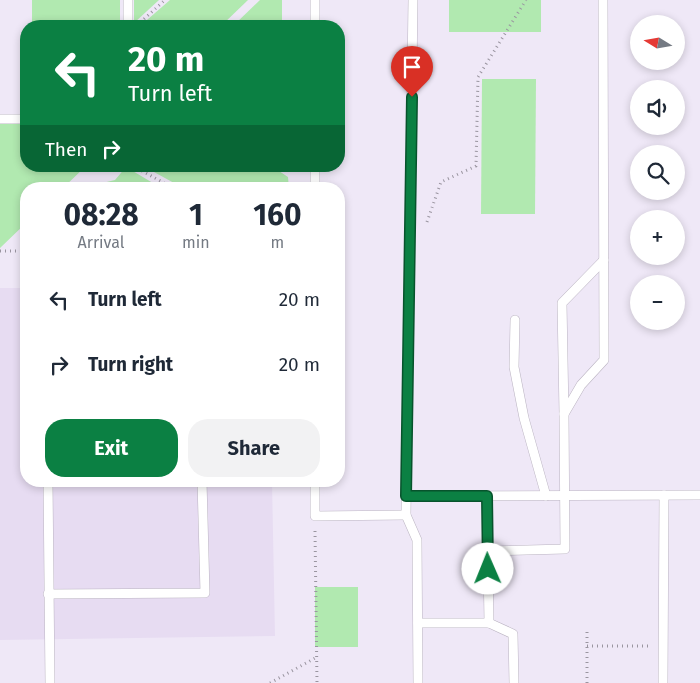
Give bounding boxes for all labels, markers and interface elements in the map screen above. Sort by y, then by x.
north arrow [630,15,685,70]
map controls [630,15,685,330]
text: 20 m [128,38,204,80]
icon: left [45,40,110,105]
pin [391,46,433,97]
icon: arrive [398,53,426,81]
text: Turn left [128,80,212,107]
button: sound [630,80,685,135]
icon: right [97,135,125,163]
text: Then [45,138,87,161]
button: search [630,145,685,200]
text: 08:28 [63,197,139,233]
text: 1 [189,197,203,233]
text: 160 [253,197,302,233]
button: + [630,210,685,265]
text: Arrival [78,233,124,252]
text: min [182,233,210,252]
text: m [270,233,284,252]
button: − [630,275,685,330]
icon: left [45,286,73,314]
text: Turn left [88,288,162,311]
text: 20 m [279,288,320,311]
icon: right [45,351,73,379]
text: Turn right [88,353,173,376]
text: 20 m [279,353,320,376]
button: Exit [45,419,178,477]
button: Share [188,419,320,477]
position arrow [461,542,513,594]

